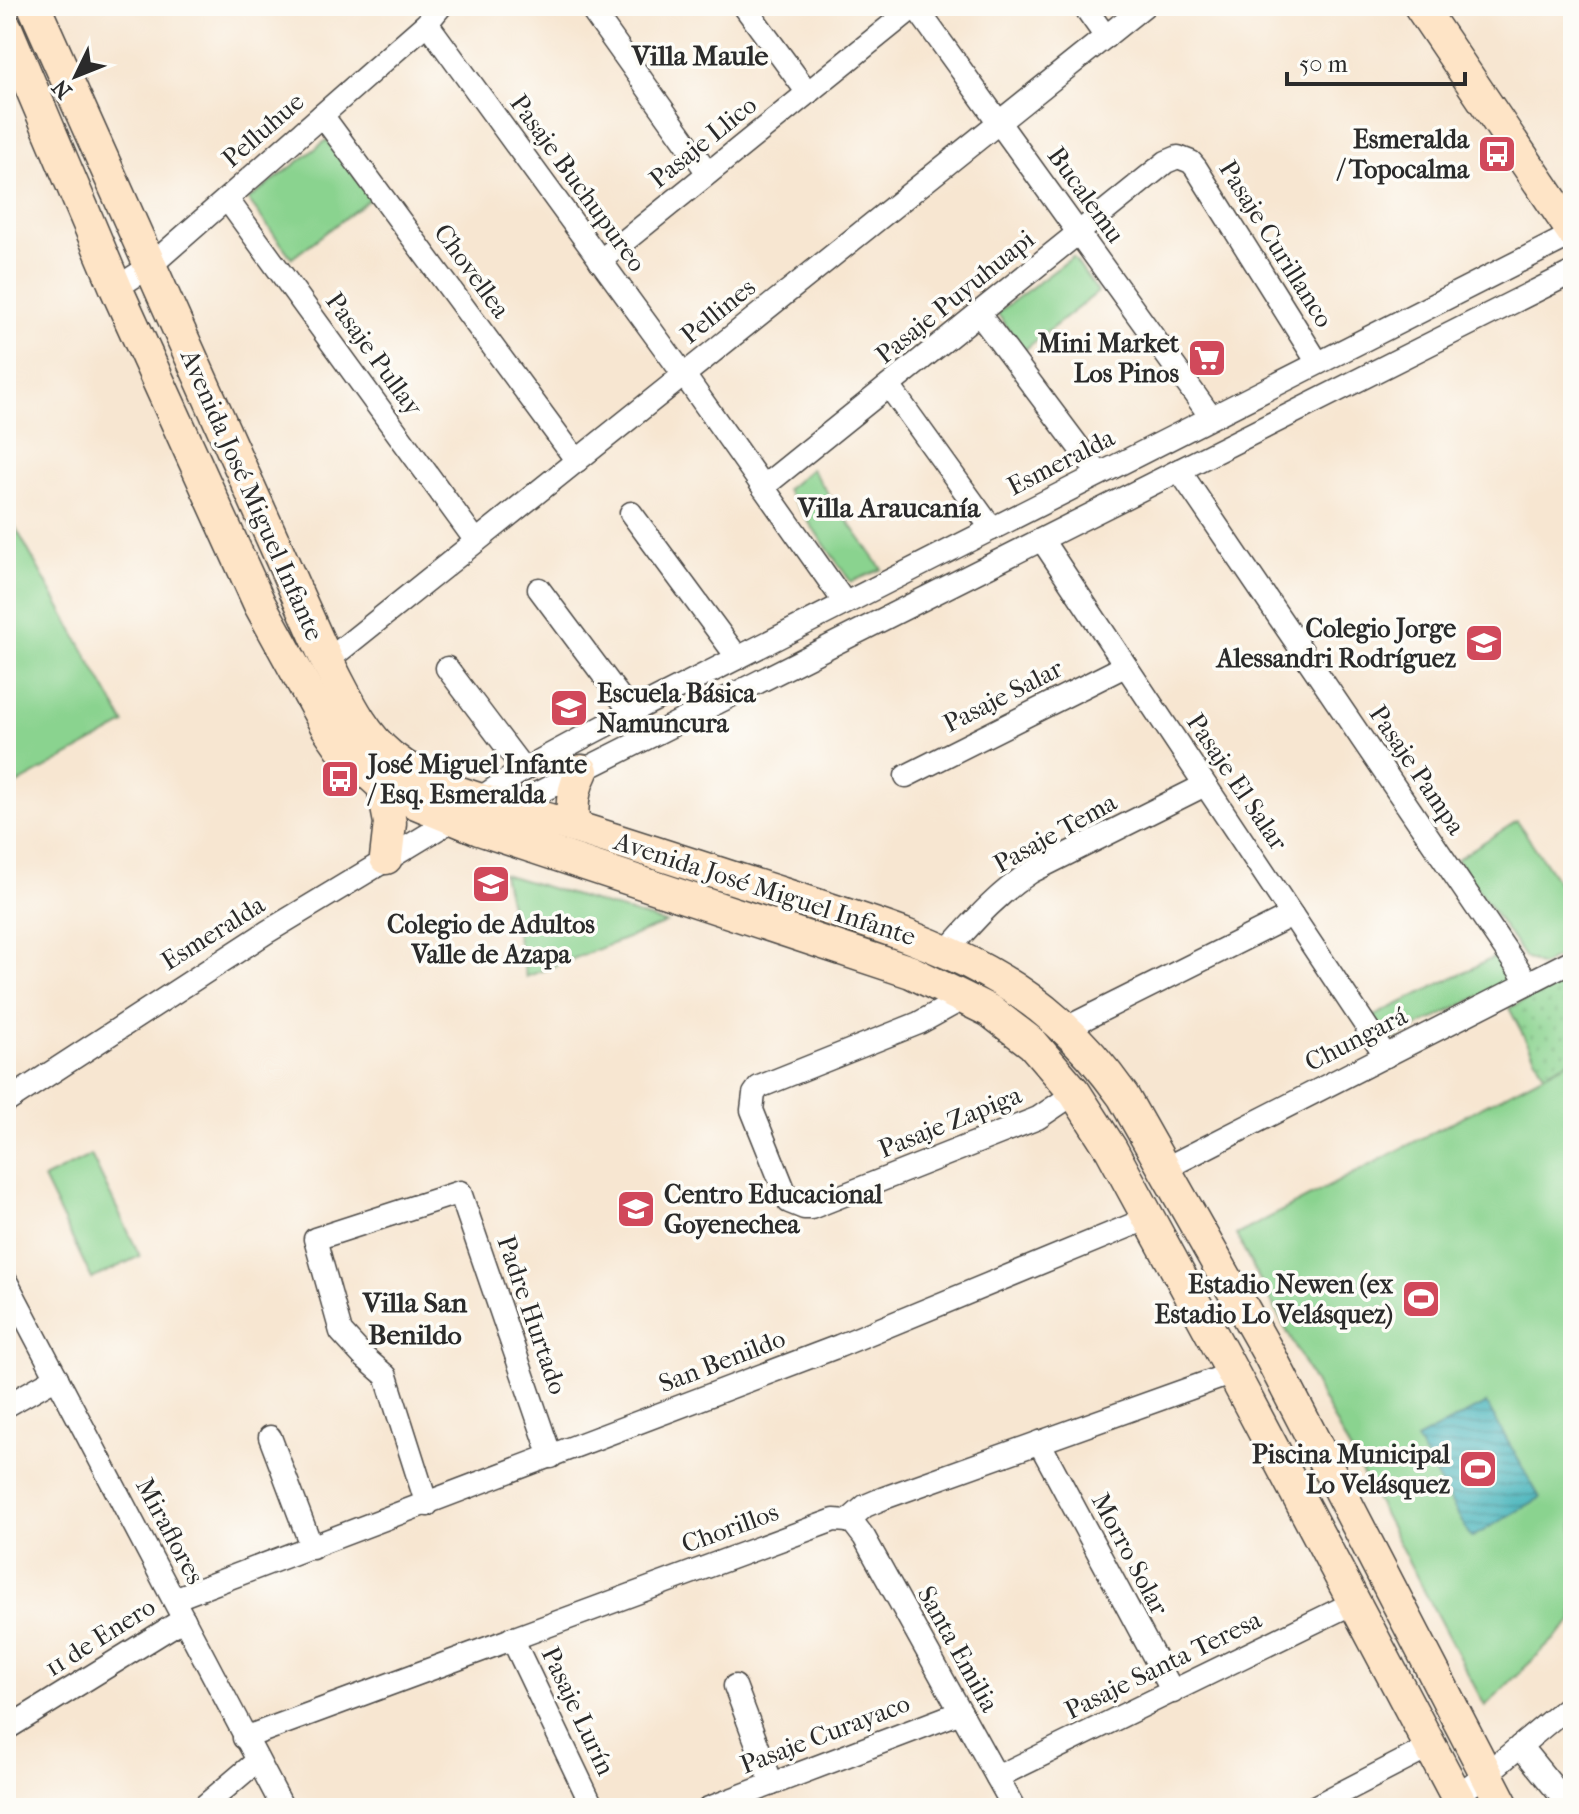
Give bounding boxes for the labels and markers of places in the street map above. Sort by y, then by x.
place label: Esmeralda / Topocalma [1336,124,1470,185]
bus stop icon: Esmeralda / Topocalma [1476,133,1518,175]
place label: Mini Market Los Pinos [1037,328,1180,389]
supermarket icon: Mini Market Los Pinos [1186,337,1228,379]
place label: Colegio Jorge Alessandri Rodríguez [1215,613,1456,674]
school or university icon: Colegio Jorge Alessandri Rodríguez [1463,622,1505,664]
place label: Escuela Básica Namuncura [597,678,757,739]
school or university icon: Escuela Básica Namuncura [548,687,590,729]
place label: José Miguel Infante / Esq. Esmeralda [365,749,587,810]
bus stop icon: José Miguel Infante / Esq. Esmeralda [319,758,361,800]
school or university icon: Colegio de Adultos Valle de Azapa [470,863,512,905]
place label: Colegio de Adultos Valle de Azapa [387,909,595,970]
place label: Centro Educacional Goyenechea [664,1179,883,1240]
school or university icon: Centro Educacional Goyenechea [615,1188,657,1230]
place label: Estadio Newen (ex Estadio Lo Velásquez) [1155,1269,1393,1330]
sports icon: Estadio Newen (ex Estadio Lo Velásquez) [1400,1278,1442,1320]
place label: Piscina Municipal Lo Velásquez [1252,1439,1451,1500]
sports icon: Piscina Municipal Lo Velásquez [1457,1448,1499,1490]

